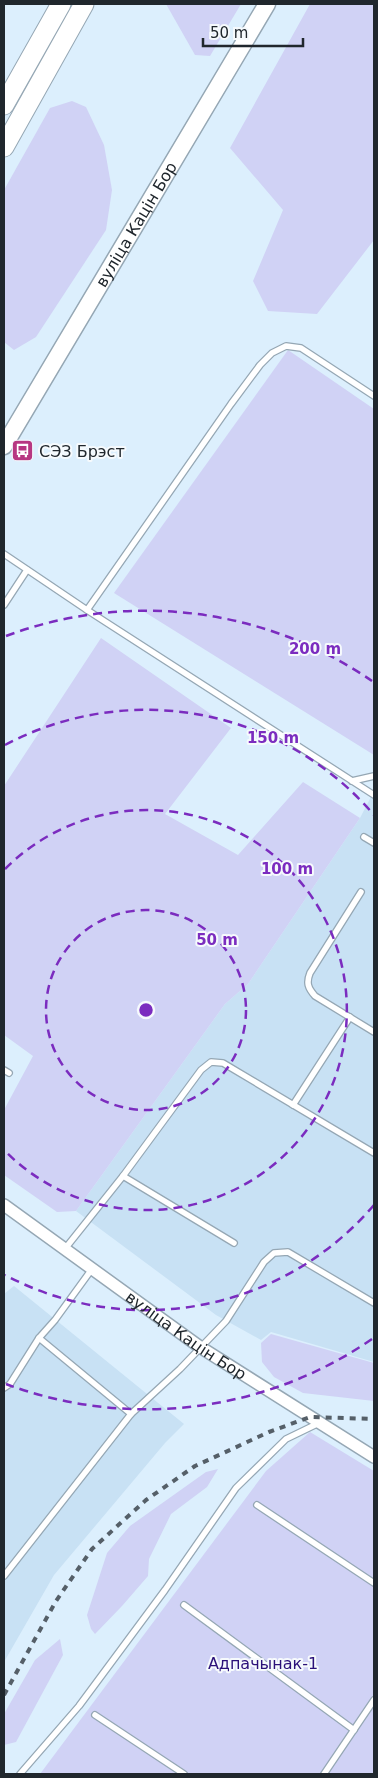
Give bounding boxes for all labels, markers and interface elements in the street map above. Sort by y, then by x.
scale bar [203,15,303,47]
text: 50 m [210,24,248,42]
street label: вуліца Кацін Бор [92,158,181,291]
bus stop icon: СЭЗ Брэст [11,439,35,463]
place label: СЭЗ Брэст [39,442,125,461]
text: 200 m [289,640,341,658]
text: 150 m [247,729,299,747]
text: 100 m [261,860,313,878]
text: 50 m [196,931,238,949]
centre of rings [137,1001,155,1019]
street label: вуліца Кацін Бор [122,1287,250,1384]
park label: Адпачынак-1 [208,1654,318,1673]

